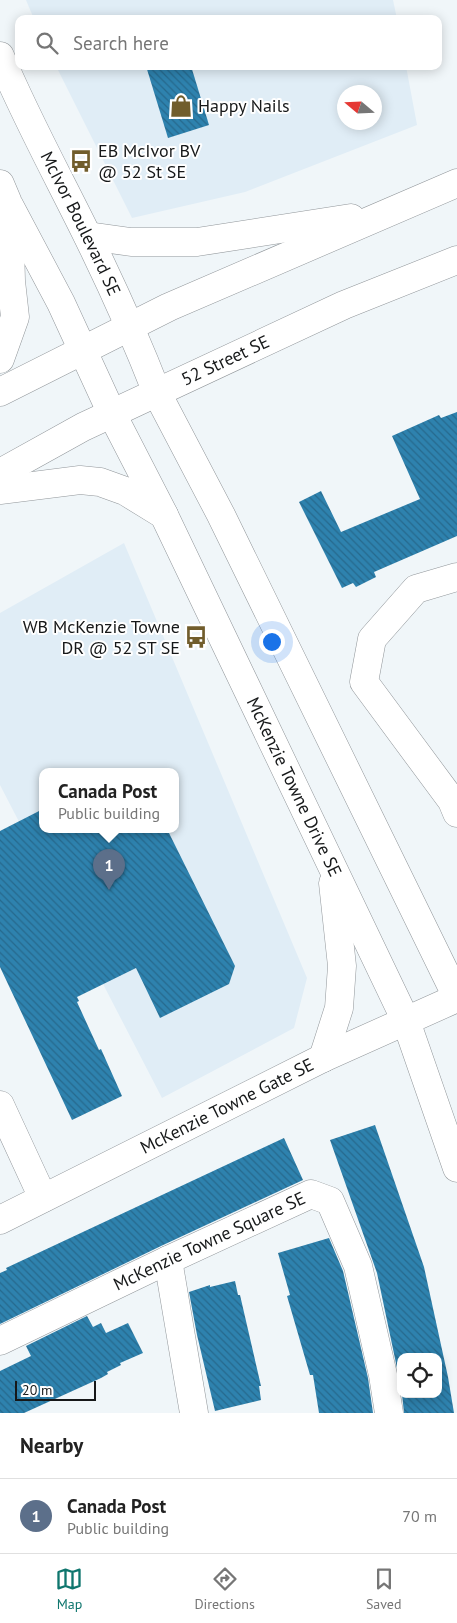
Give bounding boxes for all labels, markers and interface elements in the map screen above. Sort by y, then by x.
search box [15,15,442,70]
icon: search [33,29,61,57]
text: Search here [73,31,169,55]
north arrow [337,85,382,130]
shop icon: Happy Nails [168,93,194,119]
place label: Happy Nails [198,94,290,117]
place label: EB McIvor BV @ 52 St SE [98,139,201,183]
street label: McIvor Boulevard SE [36,147,126,299]
bus stop icon: EB McIvor BV @ 52 St SE [68,148,94,174]
street label: 52 Street SE [177,330,273,390]
place label: WB McKenzie Towne DR @ 52 ST SE [23,615,180,659]
bus stop icon: WB McKenzie Towne DR @ 52 ST SE [183,624,209,650]
your location [259,629,285,655]
street label: McKenzie Towne Drive SE [242,693,347,880]
popup [39,768,179,833]
text: Canada Post [58,779,157,803]
text: Public building [58,803,160,823]
pin: 1 [93,849,125,890]
street label: McKenzie Towne Gate SE [136,1053,317,1159]
street label: McKenzie Towne Square SE [110,1186,309,1296]
map controls [397,1353,442,1398]
button: locate [397,1353,442,1398]
scale bar [15,1378,96,1401]
text: 20 m [22,1381,52,1399]
text: Nearby [20,1432,83,1459]
text: Canada Post [67,1494,166,1518]
text: 1 [31,1506,41,1526]
text: 70 m [402,1506,437,1526]
text: Public building [67,1518,169,1538]
tab: Map [55,1565,83,1613]
tab: Directions [194,1565,255,1613]
tab: Saved [366,1565,402,1613]

